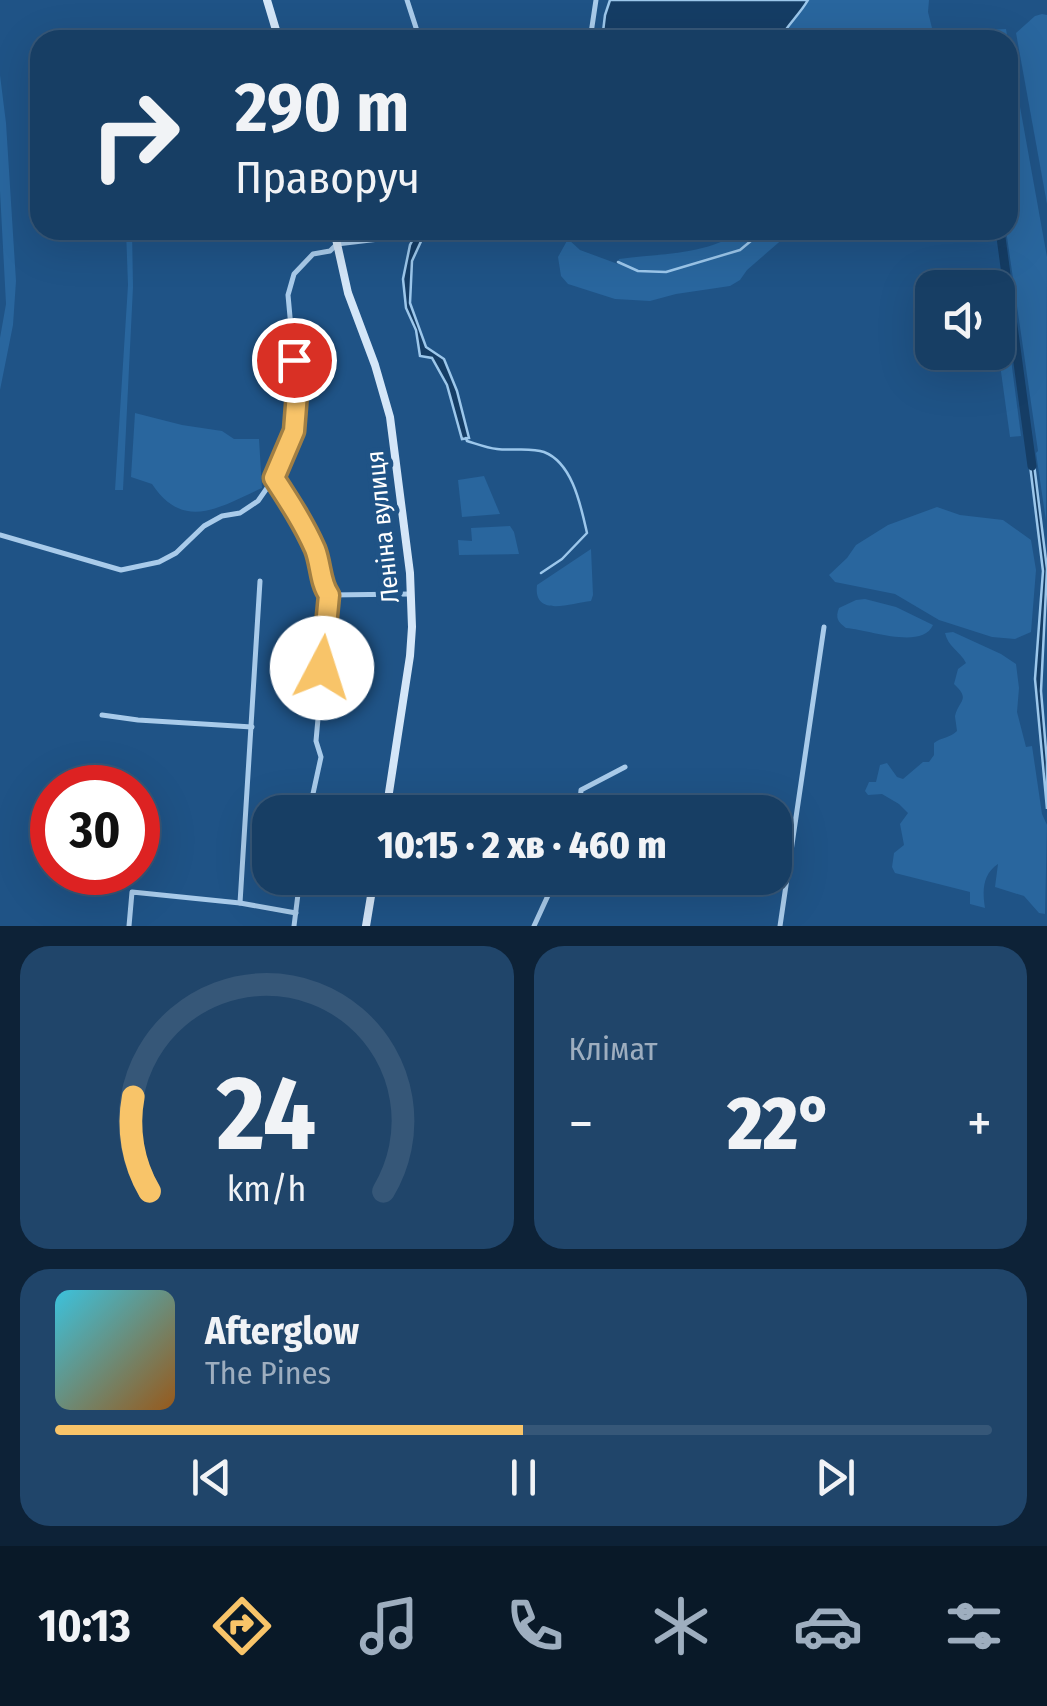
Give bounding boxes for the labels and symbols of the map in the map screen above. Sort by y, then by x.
pin [252,318,337,403]
street label: Леніна вулиця [360,449,406,605]
position arrow [270,616,374,720]
speed limit sign: 30 [30,765,160,895]

